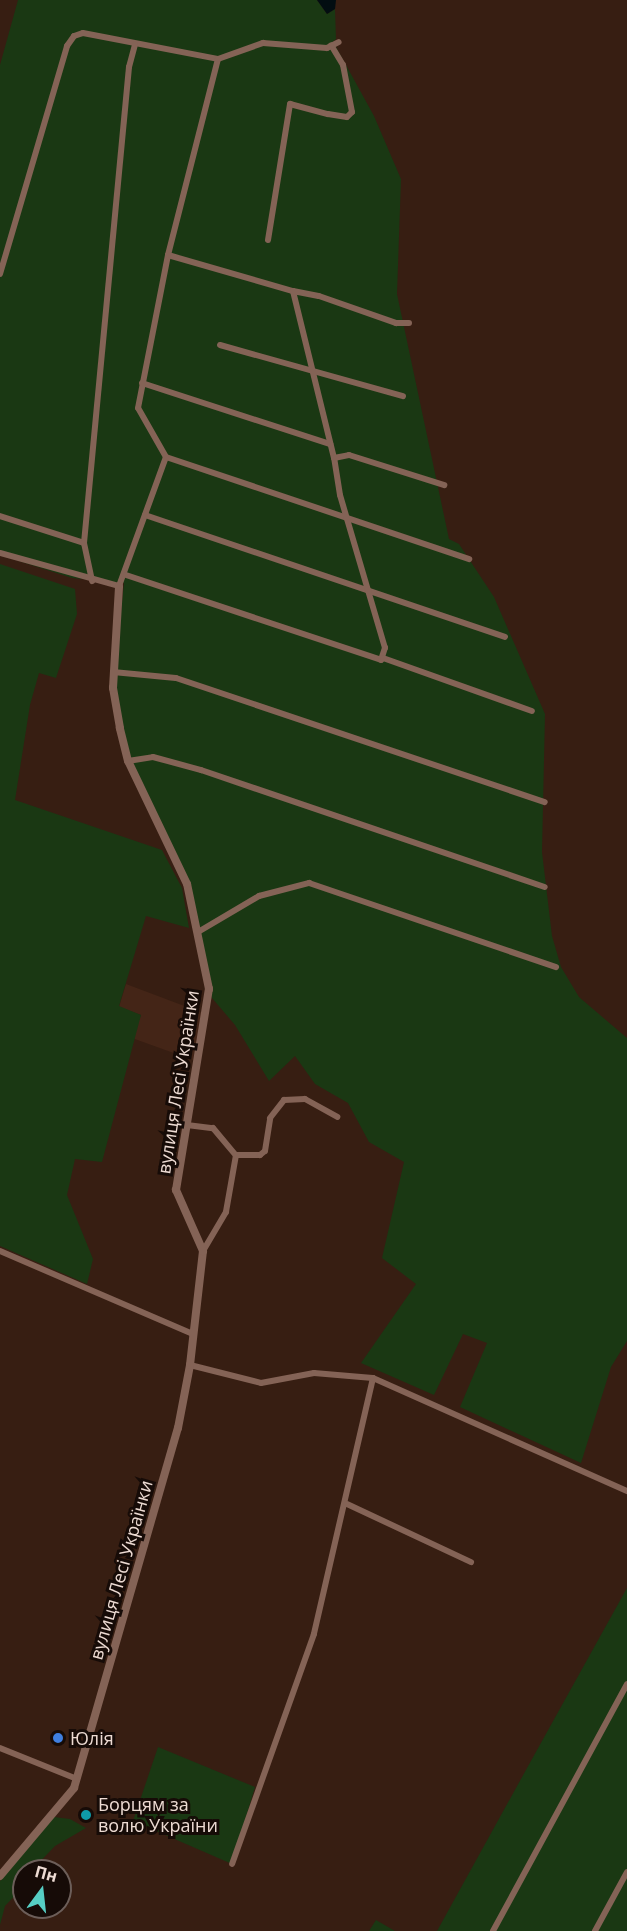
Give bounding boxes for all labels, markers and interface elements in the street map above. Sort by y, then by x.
street label: вулиця Лесі Українки [153,989,203,1175]
street label: вулиця Лесі Українки [85,1478,157,1662]
place label: Юлія [70,1727,114,1749]
marker: Юлія [51,1731,65,1745]
place label: Борцям за волю України [98,1794,218,1836]
marker: Борцям за волю України [79,1808,93,1822]
north arrow [12,1859,72,1919]
text: Пн [32,1860,60,1887]

